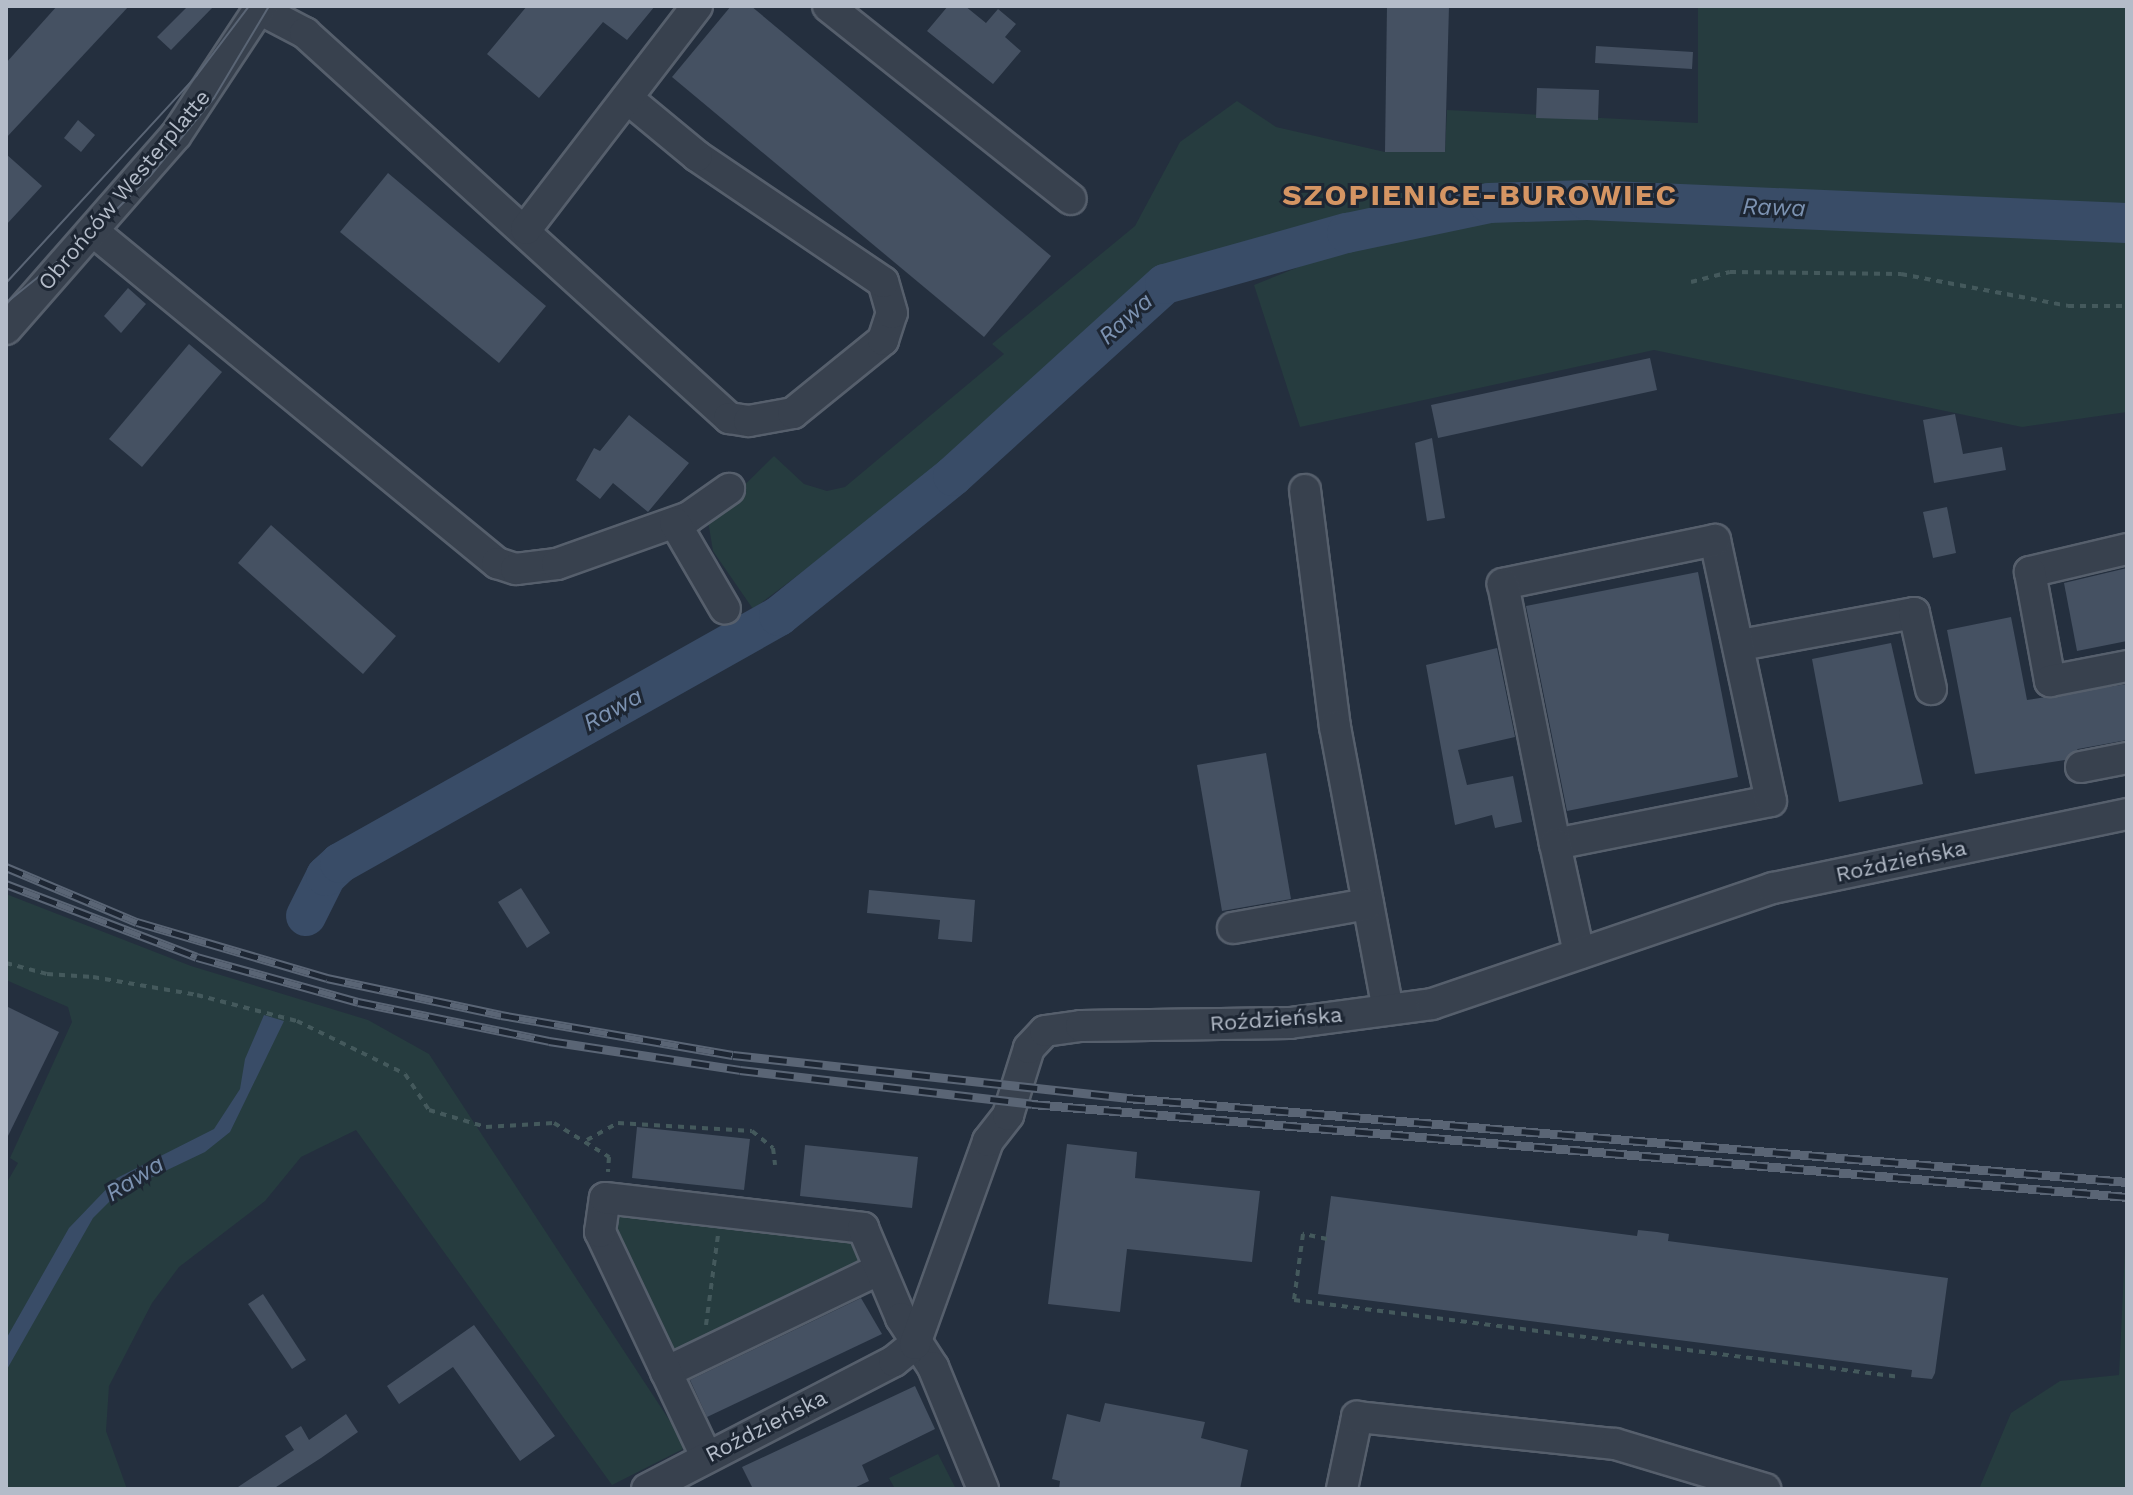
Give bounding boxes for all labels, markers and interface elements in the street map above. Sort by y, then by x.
street label: Obrońców Westerplatte [32,84,216,296]
district label: SZOPIENICE-BUROWIEC [1282,177,1678,213]
water label: Rawa [1742,192,1806,224]
water label: Rawa [1093,287,1159,351]
water label: Rawa [578,682,648,738]
street label: Roździeńska [1833,834,1969,888]
street label: Roździeńska [1209,1001,1343,1037]
water label: Rawa [100,1150,170,1208]
street label: Roździeńska [701,1384,831,1468]

